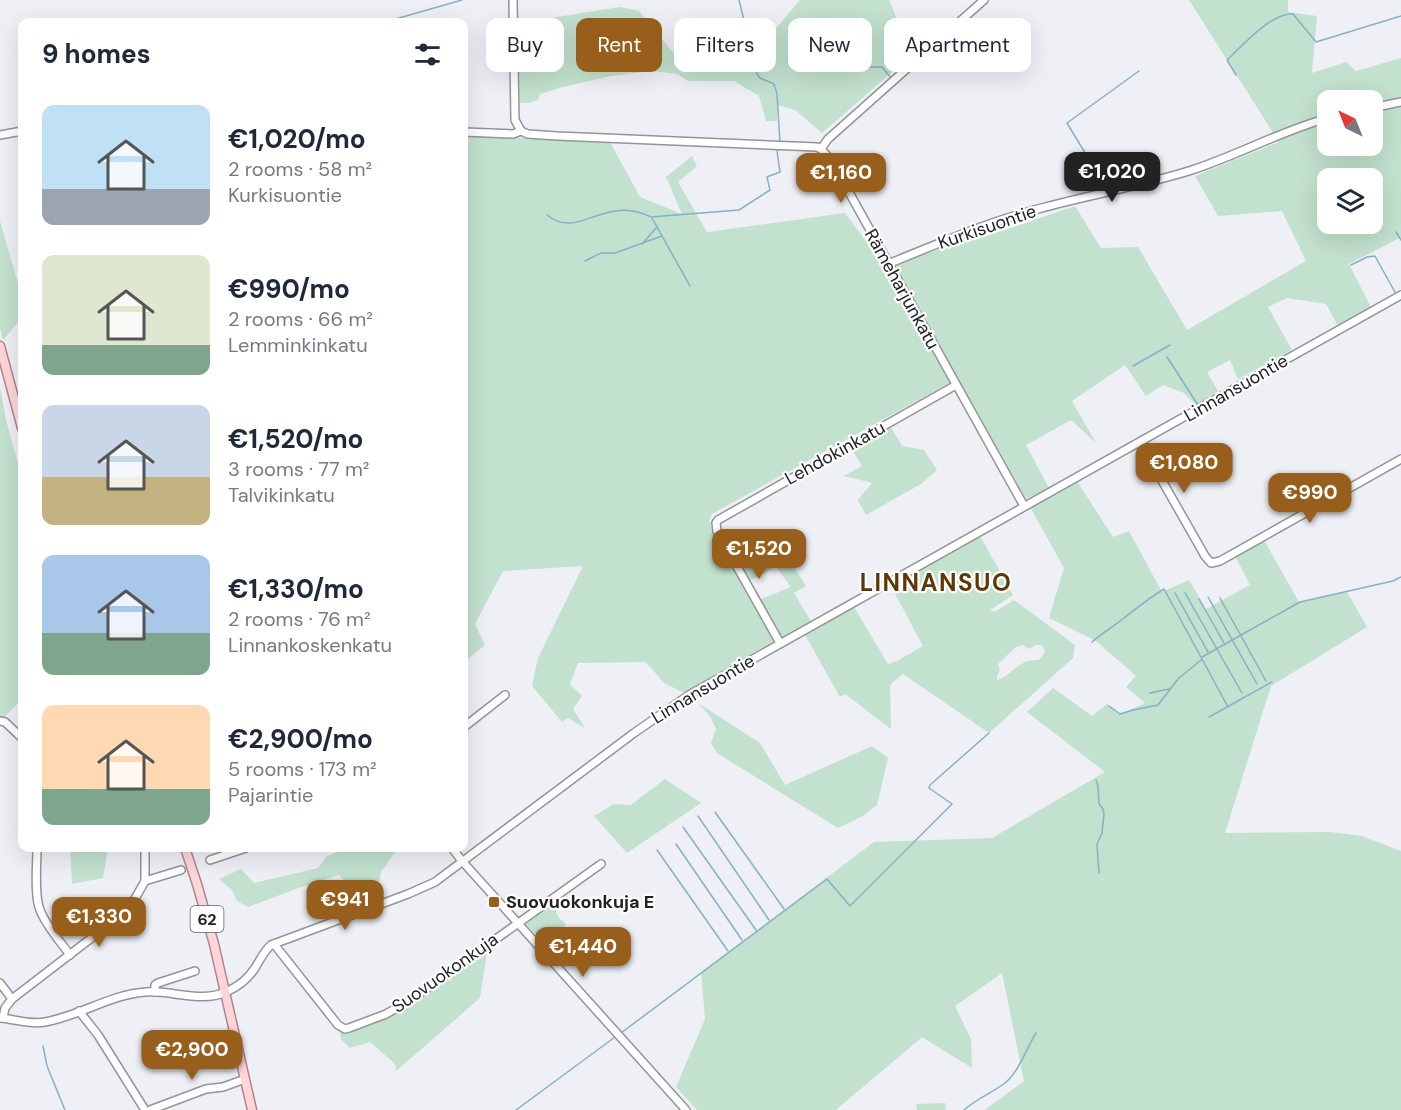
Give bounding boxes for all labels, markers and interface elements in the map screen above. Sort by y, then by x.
chip: Buy [486,18,564,72]
chip: Rent [576,18,662,72]
chip: Filters [674,18,776,72]
chip: New [788,18,872,72]
chip: Apartment [884,18,1031,72]
text: 9 homes [42,37,151,71]
icon: filters [411,38,444,71]
north arrow [1317,90,1383,156]
map controls [1317,90,1383,234]
text: €1,020/mo [228,122,366,156]
icon: home [90,129,162,201]
pin: €1,020 [1063,152,1161,203]
pin: €1,160 [792,153,890,204]
text: 2 rooms · 58 m² [228,156,372,182]
text: €1,020 [1078,158,1146,184]
text: €1,160 [810,159,872,185]
button: layers [1317,168,1383,234]
text: Kurkisuontie [228,182,342,208]
street label: Kurkisuontie [935,199,1039,255]
street label: Rämeharjunkatu [859,224,945,354]
text: €990/mo [228,272,350,306]
icon: home [90,279,162,351]
text: 2 rooms · 66 m² [228,306,373,332]
text: Lemminkinkatu [228,332,368,358]
street label: Linnansuontie [1180,348,1292,428]
street label: Lehdokinkatu [781,416,889,490]
text: €1,520/mo [228,422,363,456]
icon: home [90,429,162,501]
pin: €1,080 [1135,443,1233,494]
text: €1,080 [1150,449,1218,475]
text: 3 rooms · 77 m² [228,456,369,482]
pin: €990 [1274,473,1346,524]
text: €990 [1282,479,1338,505]
text: Talvikinkatu [228,482,335,508]
pin: €1,520 [710,529,808,580]
text: €1,520 [726,535,792,561]
district label: LINNANSUO [860,567,1012,598]
text: €1,330/mo [228,572,364,606]
icon: home [90,579,162,651]
text: 2 rooms · 76 m² [228,606,371,632]
text: Linnankoskenkatu [228,632,392,658]
street label: Linnansuontie [647,649,759,729]
text: €2,900/mo [228,722,373,756]
icon: home [90,729,162,801]
text: 5 rooms · 173 m² [228,756,377,782]
text: Pajarintie [228,782,313,808]
pin: €941 [309,880,381,931]
text: €941 [321,886,369,912]
place label: Suovuokonkuja E [506,890,654,914]
marker: Suovuokonkuja E [487,895,501,909]
pin: €1,330 [50,897,148,948]
text: €1,330 [66,903,132,929]
road number: 62 [190,906,224,932]
street label: Suovuokonkuja [387,927,503,1019]
pin: €1,440 [534,927,632,978]
text: €1,440 [549,933,617,959]
pin: €2,900 [143,1030,241,1081]
text: €2,900 [155,1036,229,1062]

